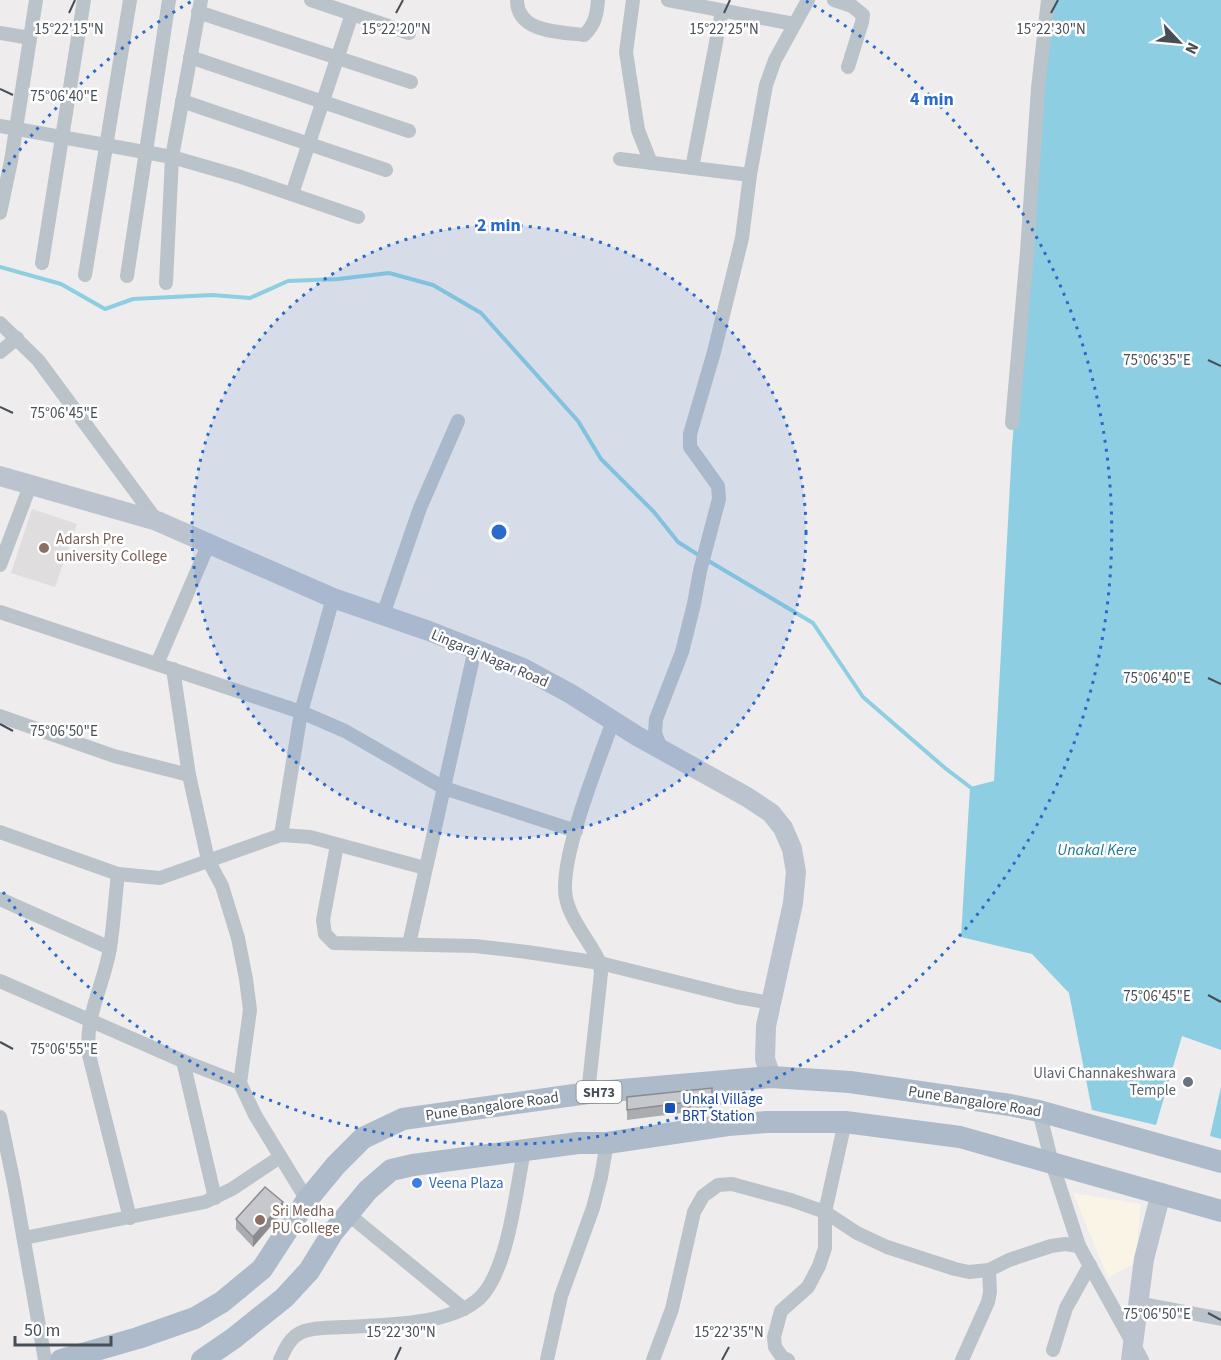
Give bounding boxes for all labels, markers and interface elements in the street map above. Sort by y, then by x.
north arrow [1149,12,1209,72]
text: 15°22'15"N [34,19,104,40]
text: 15°22'20"N [361,19,431,40]
text: 15°22'25"N [689,19,759,40]
text: 15°22'30"N [1016,19,1086,40]
text: N [1179,39,1204,58]
text: 75°06'40"E [30,86,98,107]
text: 4 min [910,87,954,112]
text: 2 min [477,213,521,238]
text: 75°06'35"E [1123,350,1191,371]
text: 75°06'45"E [30,403,98,424]
centre of rings [489,522,509,542]
place label: Adarsh Pre university College [56,529,167,567]
marker: Adarsh Pre university College [37,541,51,555]
street label: Lingaraj Nagar Road [428,624,552,693]
text: 75°06'40"E [1123,668,1191,689]
text: 75°06'50"E [30,721,98,742]
water label: Unakal Kere [1057,839,1137,861]
text: 75°06'45"E [1123,986,1191,1007]
text: 75°06'55"E [30,1039,98,1060]
place label: Ulavi Channakeshwara Temple [1033,1063,1176,1101]
marker: Ulavi Channakeshwara Temple [1181,1075,1195,1089]
road number: SH73 [576,1081,622,1103]
street label: Pune Bangalore Road [907,1081,1043,1122]
street label: Pune Bangalore Road [424,1087,560,1126]
place label: Unkal Village BRT Station [682,1089,763,1127]
marker: Unkal Village BRT Station [663,1101,677,1115]
place label: Veena Plaza [429,1173,504,1194]
marker: Veena Plaza [410,1176,424,1190]
place label: Sri Medha PU College [272,1201,340,1239]
marker: Sri Medha PU College [253,1213,267,1227]
text: 75°06'50"E [1123,1304,1191,1325]
scale bar [15,1309,111,1347]
text: 50 m [24,1318,60,1343]
text: 15°22'30"N [366,1322,436,1343]
text: 15°22'35"N [694,1322,764,1343]

